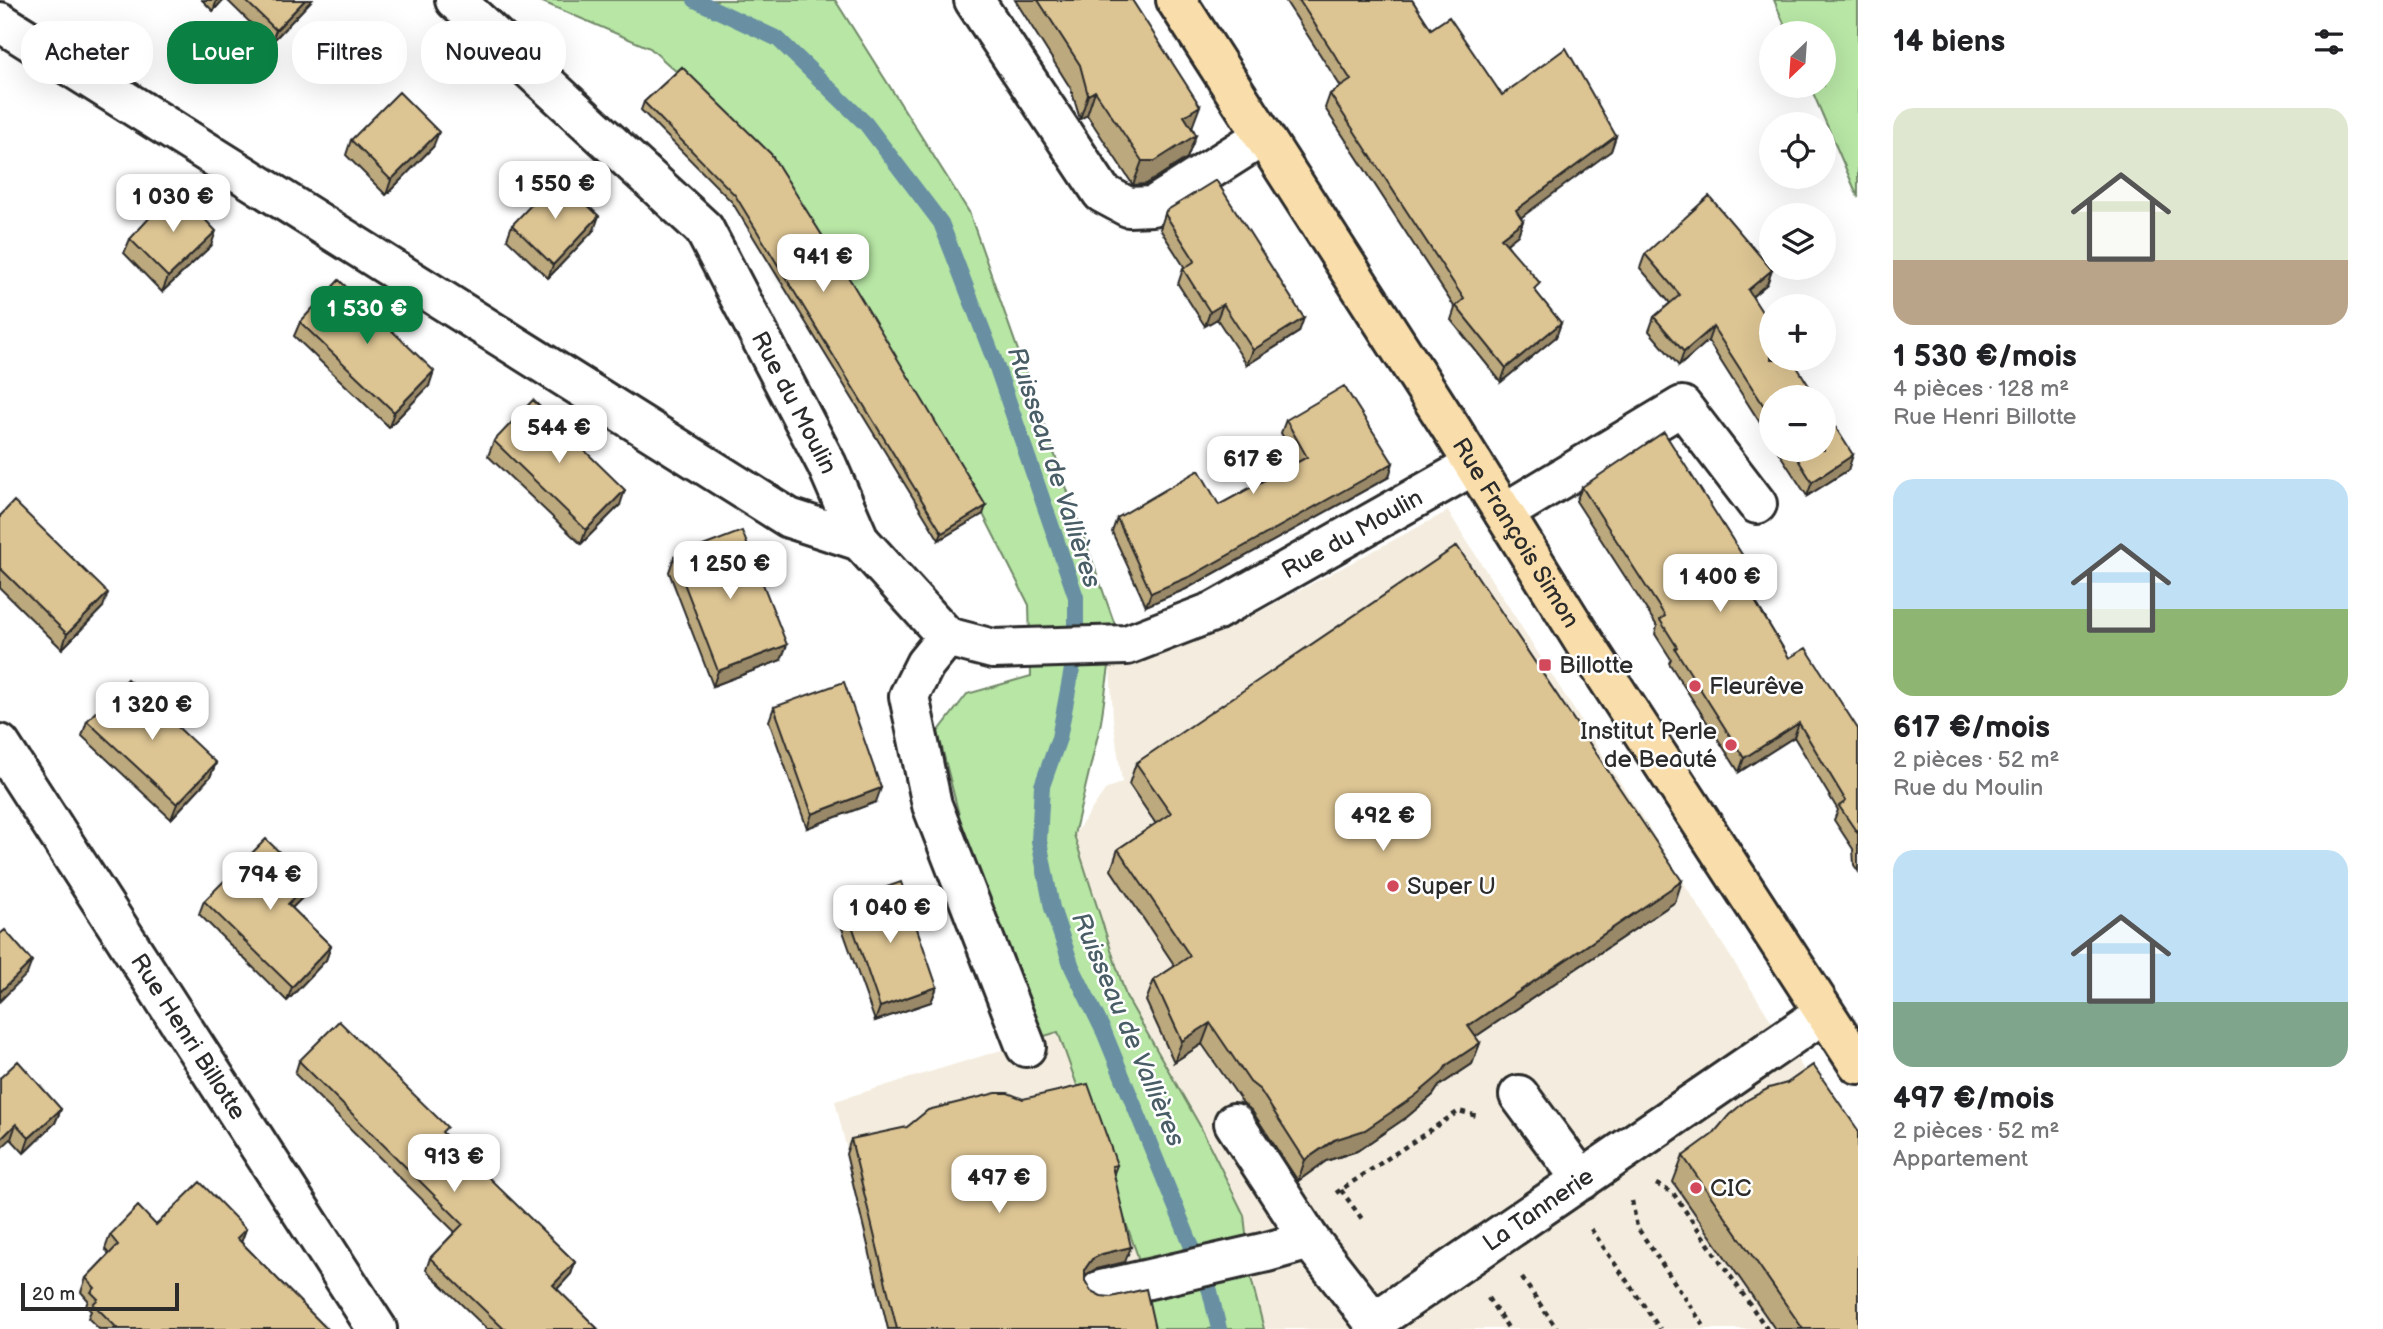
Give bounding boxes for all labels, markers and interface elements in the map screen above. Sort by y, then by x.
chip: Acheter [21,21,153,84]
chip: Louer [167,21,278,84]
chip: Filtres [292,21,407,84]
chip: Nouveau [421,21,566,84]
north arrow [1759,21,1836,98]
map controls [1759,21,1836,462]
icon: filters [2310,23,2348,61]
text: 14 biens [1893,24,2005,60]
button: locate [1759,112,1836,189]
icon: home [2058,154,2184,280]
pin: 1 550 € [490,162,620,221]
text: 1 550 € [515,170,595,198]
pin: 1 030 € [108,174,238,234]
text: 1 030 € [132,183,214,211]
button: layers [1759,203,1836,280]
pin: 941 € [774,234,872,294]
text: 941 € [793,243,853,271]
pin: 1 530 € [302,286,432,346]
button: + [1759,294,1836,371]
text: 1 530 € [327,295,407,323]
street label: Rue du Moulin [745,327,843,478]
text: 1 530 €/mois [1893,339,2077,375]
water label: Ruisseau de Vallières [1000,343,1107,592]
text: 4 pièces · 128 m² [1893,375,2069,403]
button: − [1759,385,1836,462]
text: Rue Henri Billotte [1893,403,2076,431]
pin: 544 € [510,406,608,465]
text: 544 € [527,414,591,442]
street label: Rue François Simon [1446,433,1585,633]
pin: 617 € [1204,436,1302,496]
text: 617 € [1223,445,1283,473]
street label: Rue du Moulin [1277,483,1428,585]
icon: home [2058,525,2184,651]
pin: 1 250 € [665,542,795,601]
text: 1 250 € [690,550,770,578]
pin: 1 400 € [1655,554,1785,614]
text: 1 400 € [1679,563,1761,591]
place label: Billotte [1559,651,1633,680]
marker: Billotte [1537,657,1553,673]
place label: Fleurêve [1709,672,1804,701]
marker: Fleurêve [1687,678,1703,694]
pin: 1 320 € [87,682,217,742]
text: 1 320 € [112,691,192,719]
text: 617 €/mois [1893,710,2050,746]
place label: Institut Perle de Beauté [1580,717,1717,774]
marker: Institut Perle de Beauté [1723,737,1739,753]
text: 2 pièces · 52 m² [1893,746,2060,774]
text: Rue du Moulin [1893,774,2043,802]
pin: 492 € [1334,794,1432,853]
text: 492 € [1351,802,1415,830]
pin: 794 € [221,852,319,912]
text: 794 € [238,861,302,889]
place label: Super U [1407,872,1496,901]
marker: Super U [1385,878,1401,894]
pin: 1 040 € [825,886,955,945]
text: 1 040 € [849,894,931,922]
icon: home [2058,896,2184,1022]
water label: Ruisseau de Vallières [1064,908,1191,1151]
street label: Rue Henri Billotte [124,948,252,1125]
text: 497 €/mois [1893,1081,2054,1117]
text: 2 pièces · 52 m² [1893,1117,2060,1145]
pin: 913 € [405,1134,503,1194]
text: 913 € [424,1143,484,1171]
text: Appartement [1893,1145,2028,1173]
pin: 497 € [950,1156,1048,1215]
street label: La Tannerie [1477,1162,1599,1258]
text: 497 € [967,1164,1031,1192]
place label: CIC [1710,1174,1752,1203]
marker: CIC [1688,1180,1704,1196]
scale bar [21,1280,178,1312]
text: 20 m [32,1283,75,1306]

